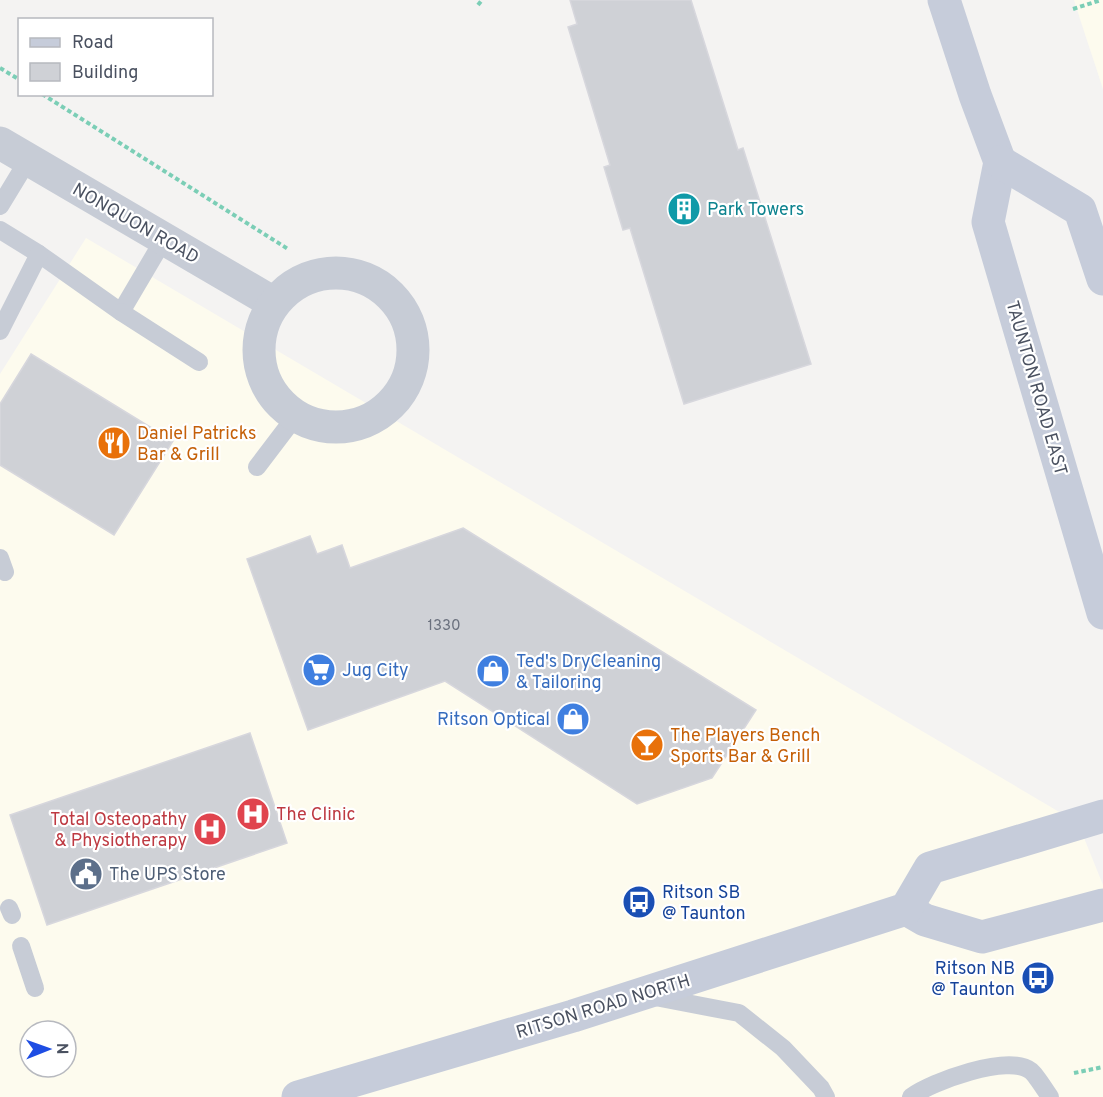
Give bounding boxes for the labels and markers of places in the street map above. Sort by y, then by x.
building icon: Park Towers [666,191,702,227]
place label: Park Towers [707,199,804,222]
place label: Daniel Patricks Bar & Grill [137,423,256,467]
restaurant icon: Daniel Patricks Bar & Grill [96,425,132,461]
place label: Ted's DryCleaning & Tailoring [516,651,661,695]
supermarket icon: Jug City [301,652,337,688]
shop icon: Ted's DryCleaning & Tailoring [475,653,511,689]
place label: Jug City [342,660,408,683]
shop icon: Ritson Optical [555,701,591,737]
place label: Ritson Optical [437,709,550,732]
place label: The Players Bench Sports Bar & Grill [670,725,820,769]
bar icon: The Players Bench Sports Bar & Grill [629,727,665,763]
hospital icon: The Clinic [235,796,271,832]
place label: The Clinic [276,804,355,827]
place label: Total Osteopathy & Physiotherapy [50,809,187,853]
hospital icon: Total Osteopathy & Physiotherapy [192,811,228,847]
public building icon: The UPS Store [68,856,104,892]
place label: The UPS Store [109,864,226,887]
place label: Ritson SB @ Taunton [662,882,746,926]
bus stop icon: Ritson SB @ Taunton [621,884,657,920]
place label: Ritson NB @ Taunton [931,958,1015,1002]
bus stop icon: Ritson NB @ Taunton [1020,960,1056,996]

